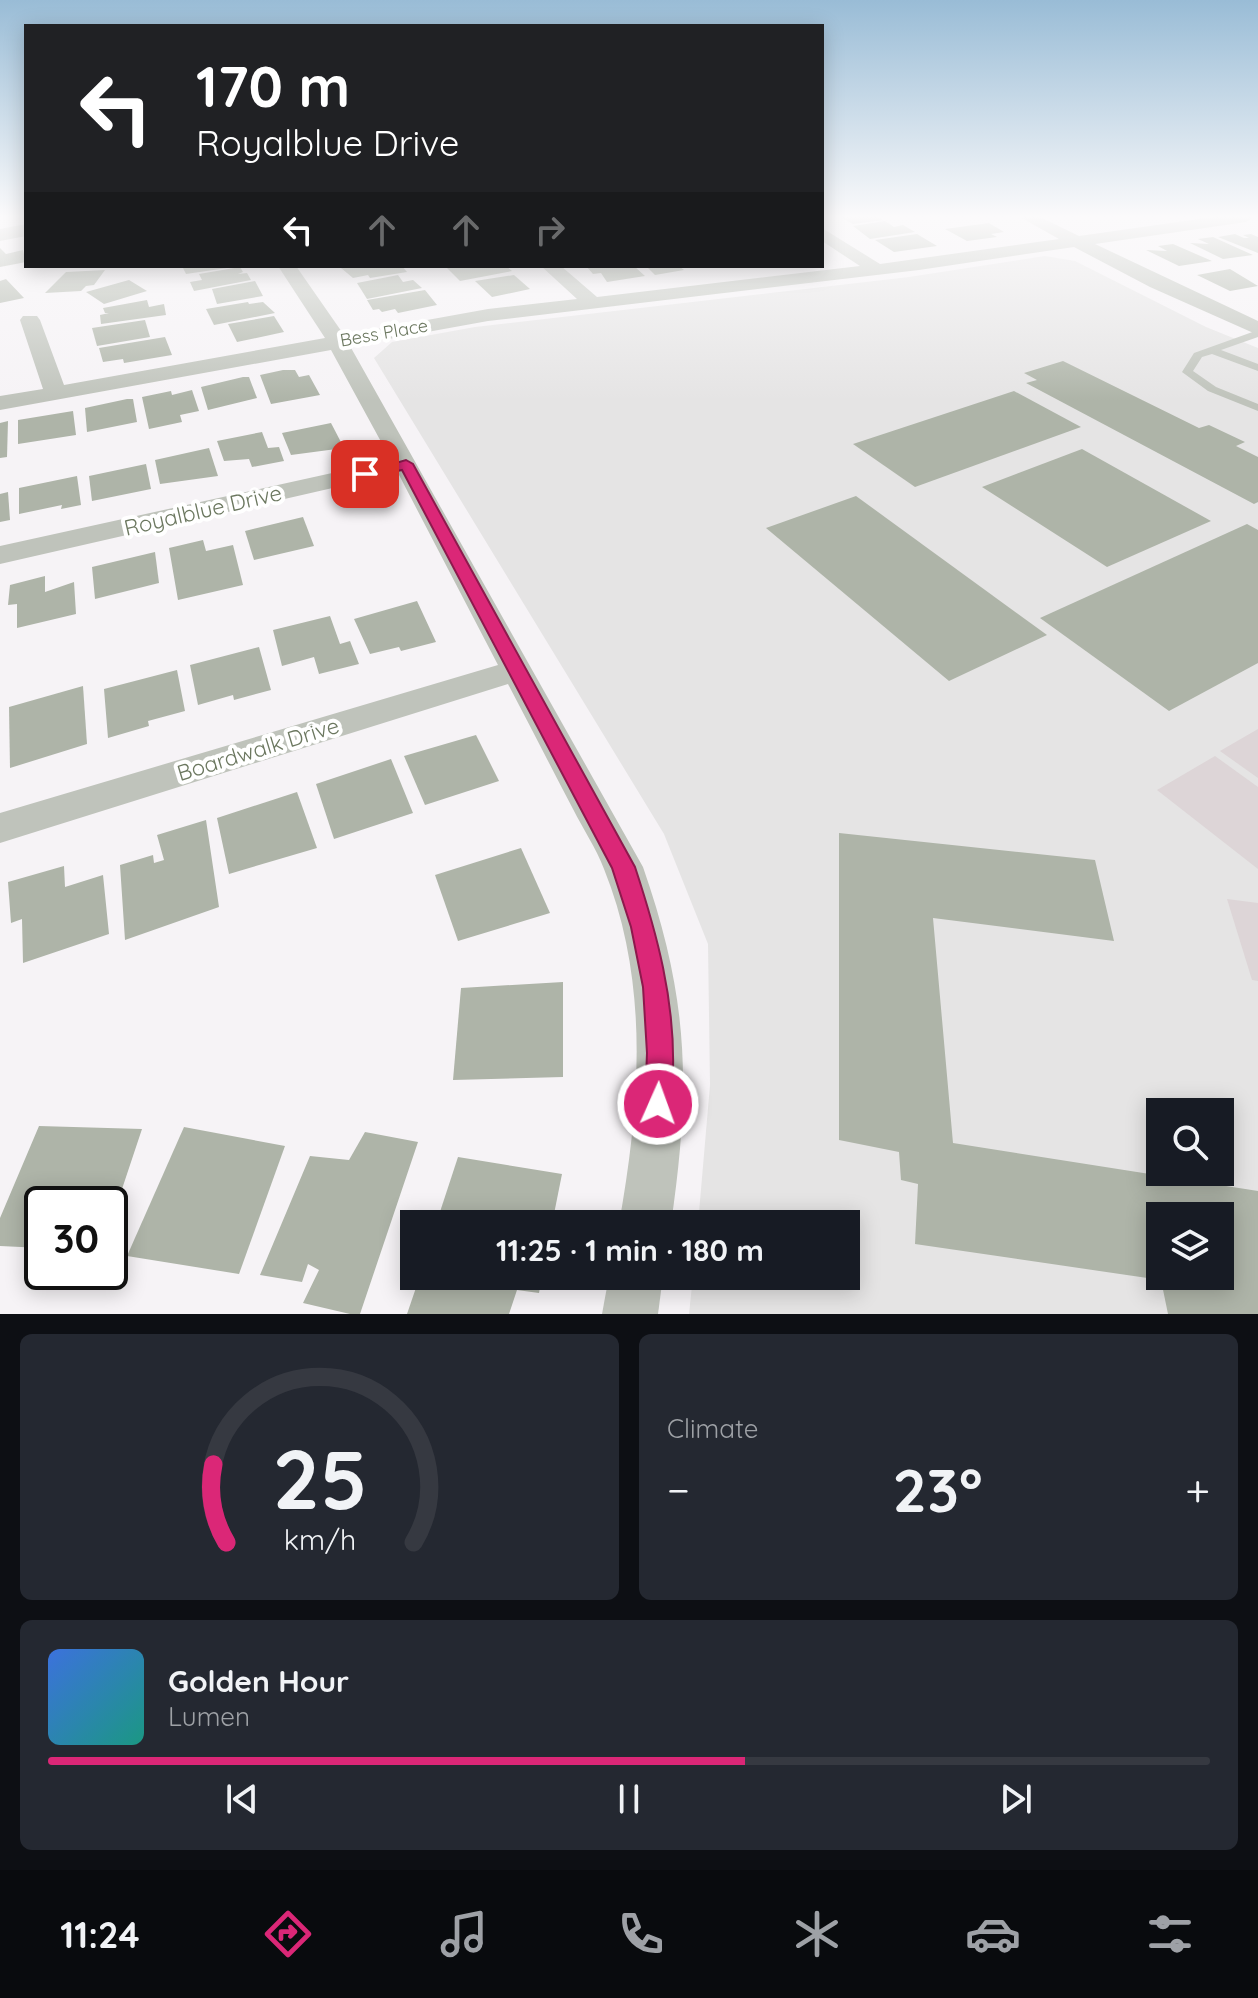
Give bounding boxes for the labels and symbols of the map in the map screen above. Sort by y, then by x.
street label: Bess Place [338,313,430,352]
pin [331,440,399,508]
street label: Royalblue Drive [121,478,285,542]
street label: Boardwalk Drive [174,711,342,787]
position arrow [616,1062,700,1146]
speed limit sign: 30 [24,1186,128,1290]

